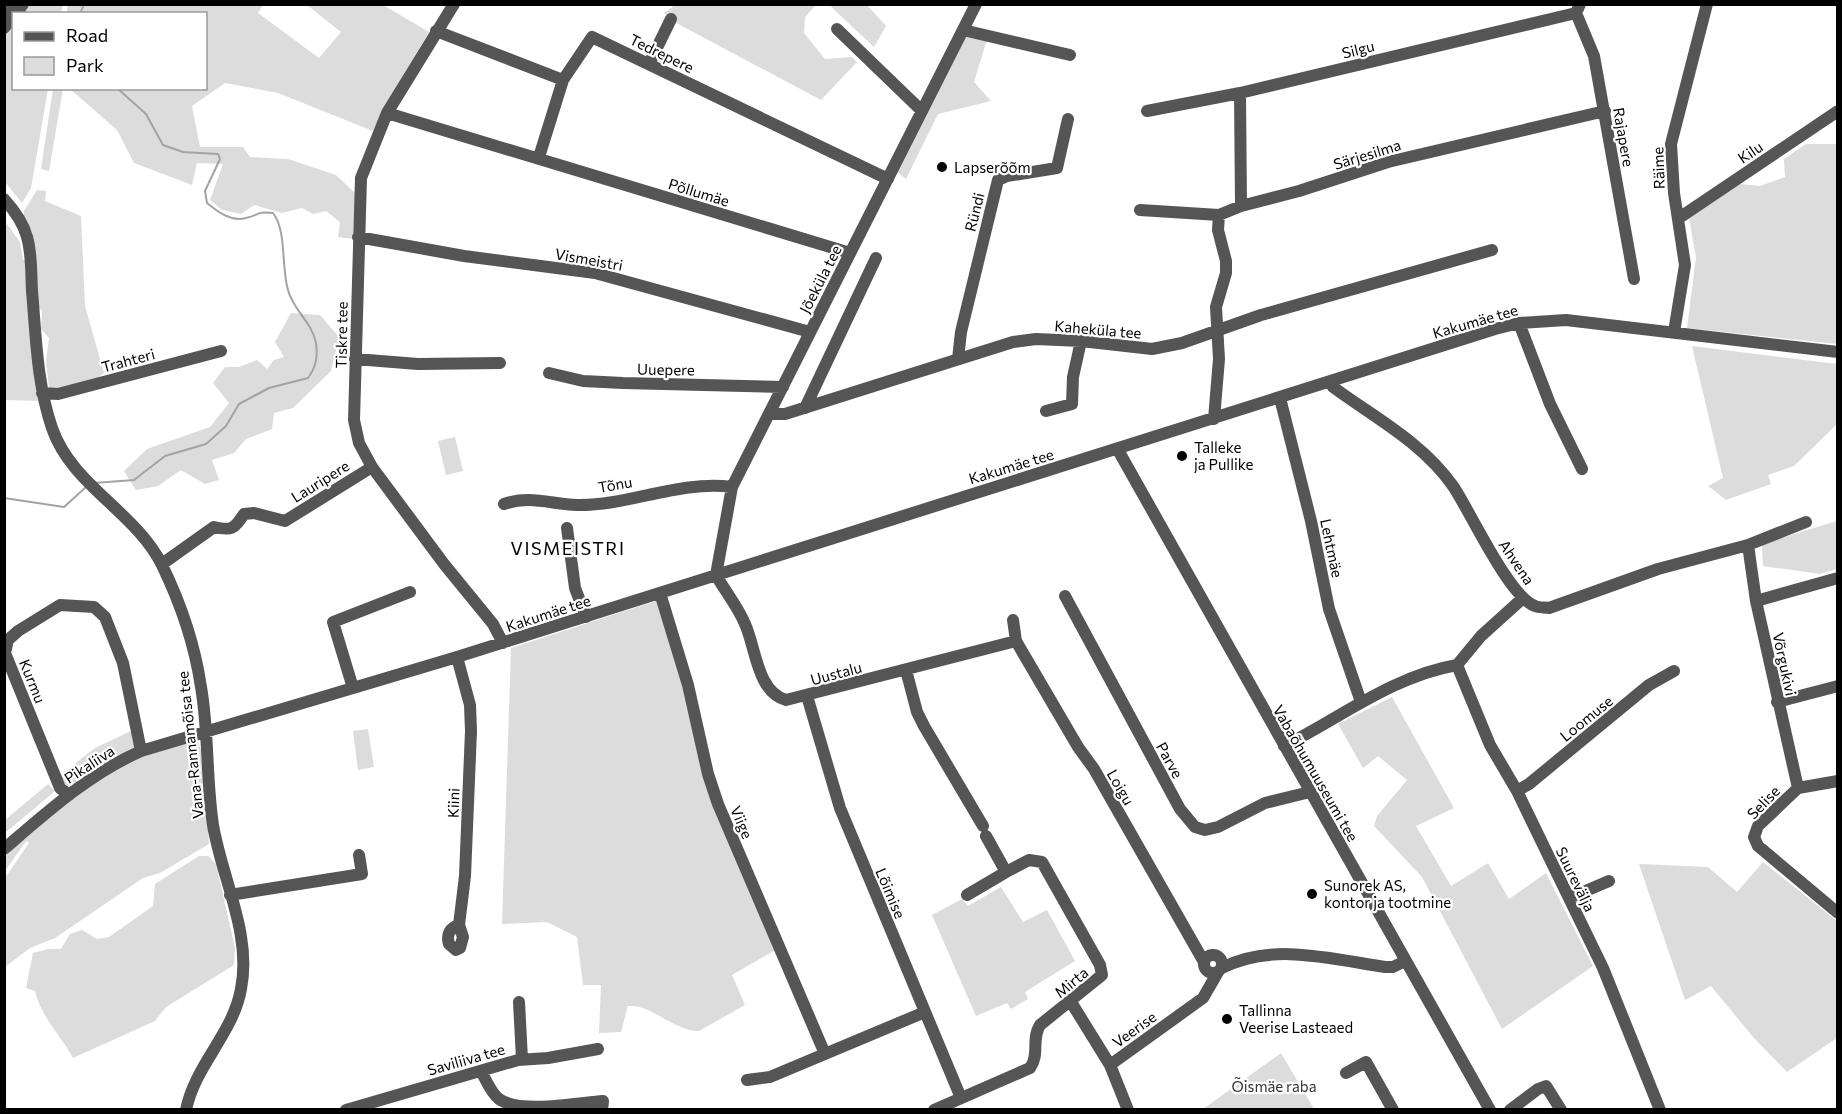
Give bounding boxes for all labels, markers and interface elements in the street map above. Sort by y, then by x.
legend [12,12,207,90]
text: Road [66,24,108,46]
street label: Tedrepere [627,30,697,76]
street label: Silgu [1340,36,1376,62]
text: Park [66,54,104,76]
street label: Rajapere [1610,106,1638,168]
street label: Särjesilma [1331,135,1403,173]
street label: Kilu [1734,137,1766,167]
street label: Räime [1648,146,1668,190]
place label: Lapserõõm [954,158,1031,176]
marker: Lapserõõm [935,160,949,174]
street label: Põllumäe [666,174,732,210]
street label: Ründi [960,191,988,233]
street label: Jõeküla tee [795,242,845,316]
street label: Vismeistri [554,244,624,274]
street label: Kakumäe tee [1430,300,1520,342]
street label: Tiskre tee [331,301,351,369]
street label: Kaheküla tee [1054,316,1142,342]
street label: Trahteri [99,344,157,376]
street label: Uuepere [637,359,695,379]
place label: Talleke ja Pullike [1194,438,1254,473]
street label: Kakumäe tee [966,445,1056,487]
marker: Talleke ja Pullike [1175,449,1189,463]
street label: Lauripere [288,456,352,506]
street label: Tõnu [596,472,634,496]
street label: Lehtmäe [1317,517,1347,579]
street label: Ahvena [1495,536,1539,588]
district label: VISMEISTRI [511,537,625,559]
street label: Kakumäe tee [503,591,593,635]
street label: Võrgukivi [1770,631,1800,697]
street label: Kurmu [16,656,50,706]
street label: Uustalu [808,658,864,688]
street label: Vana-Rannamõisa tee [173,670,207,820]
street label: Loomuse [1556,691,1616,745]
street label: Vabaõhumuuseumi tee [1270,702,1362,845]
street label: Parve [1153,739,1187,781]
street label: Pikaliiva [61,741,117,787]
street label: Loigu [1104,766,1138,808]
street label: Selise [1743,782,1783,822]
street label: Kiini [443,788,463,818]
street label: Viige [727,803,757,841]
street label: Suurevälja [1553,844,1599,914]
street label: Lõimise [872,865,910,921]
place label: Sunorek AS, kontor ja tootmine [1324,876,1451,911]
marker: Sunorek AS, kontor ja tootmine [1305,887,1319,901]
street label: Mirta [1050,963,1092,1001]
place label: Tallinna Veerise Lasteaed [1239,1001,1353,1036]
street label: Veerise [1109,1007,1159,1051]
marker: Tallinna Veerise Lasteaed [1220,1012,1234,1026]
street label: Saviliiva tee [425,1039,507,1079]
park label: Õismäe raba [1232,1077,1317,1095]

